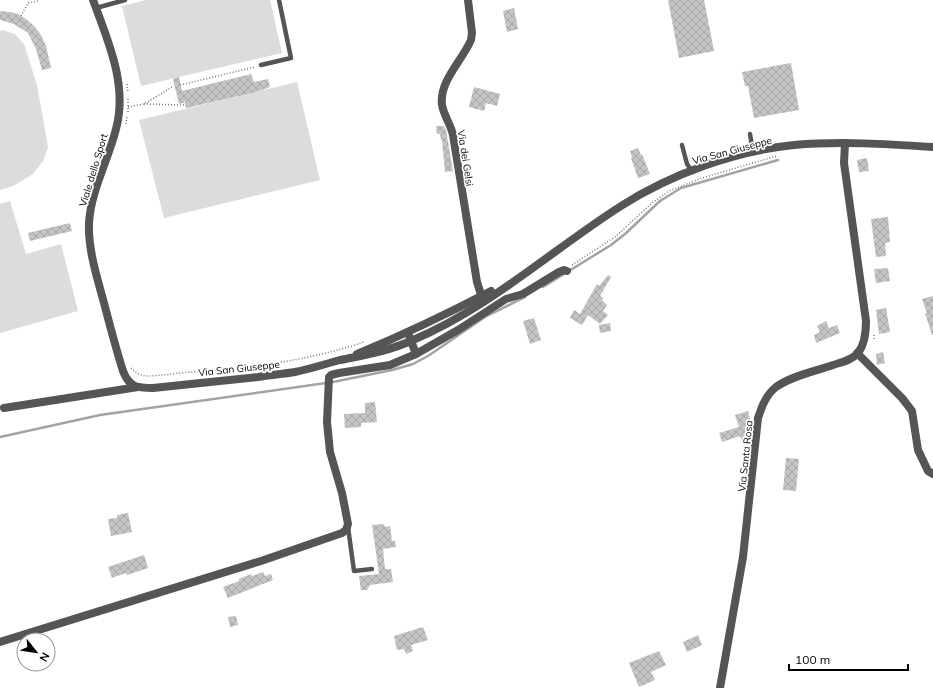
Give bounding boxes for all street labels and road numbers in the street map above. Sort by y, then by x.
street label: Via dei Gelsi [455,129,476,187]
street label: Viale dello Sport [76,132,111,208]
street label: Via San Giuseppe [691,134,773,167]
street label: Via San Giuseppe [198,358,280,379]
street label: Via Santa Rosa [735,420,756,492]

